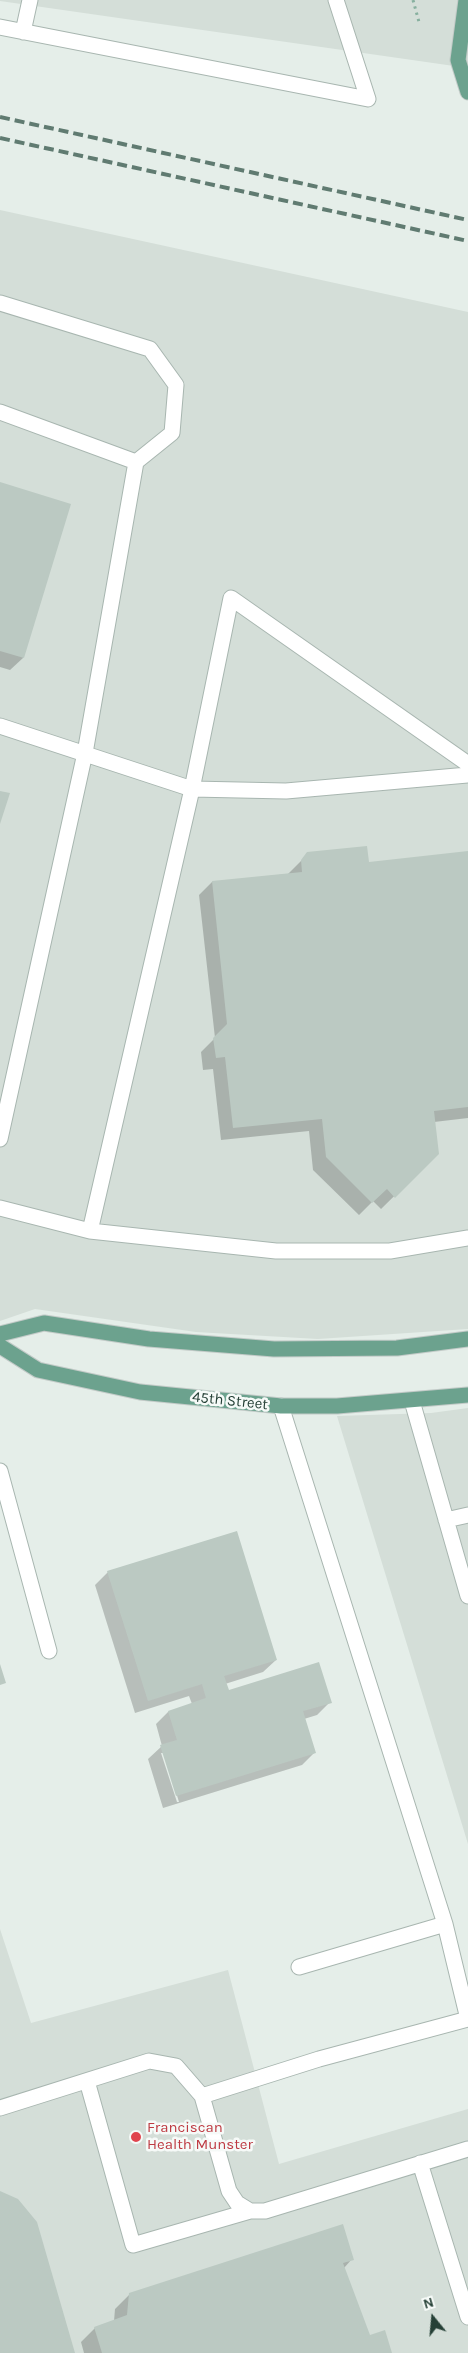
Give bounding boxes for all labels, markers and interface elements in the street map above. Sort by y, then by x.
street label: 45th Street [191,1388,269,1414]
place label: Franciscan Health Munster [147,2119,253,2154]
marker: Franciscan Health Munster [129,2130,143,2144]
north arrow [408,2293,458,2343]
text: N [421,2294,436,2313]

